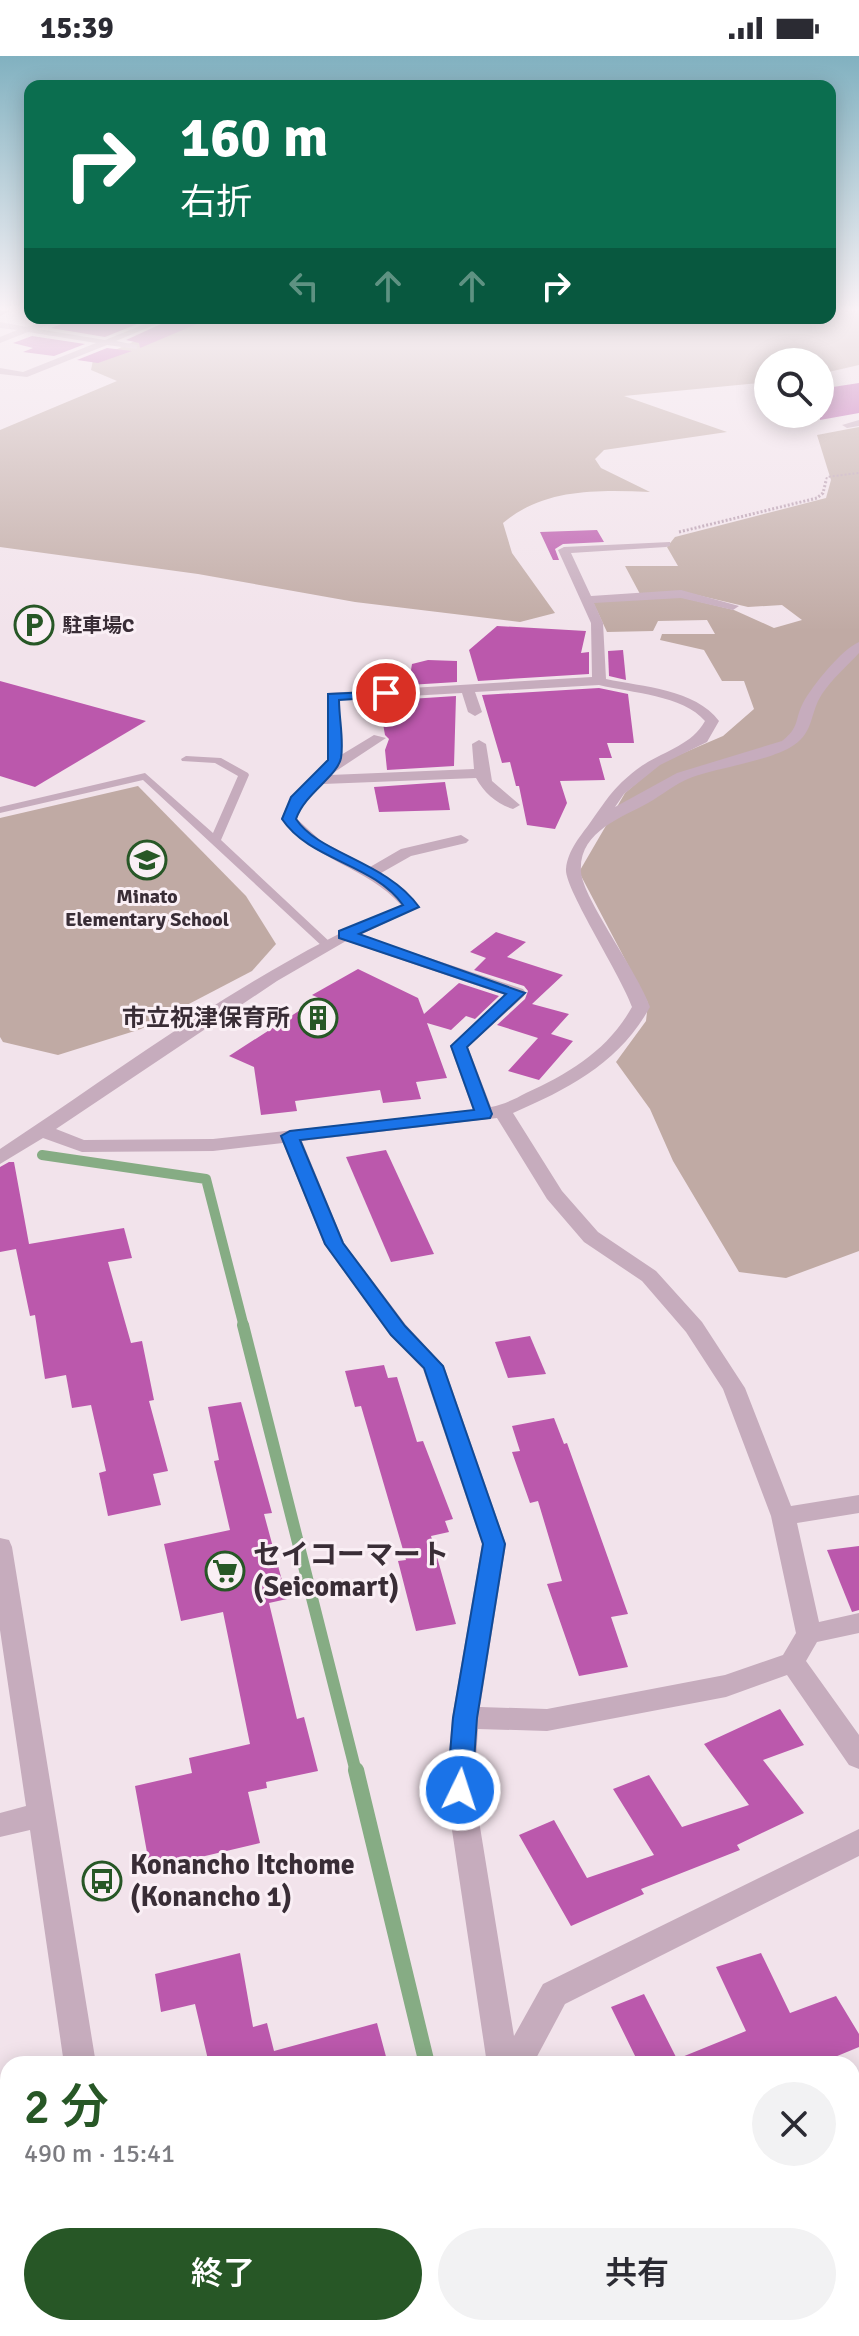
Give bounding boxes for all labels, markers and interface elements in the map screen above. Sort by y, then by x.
text: 15:39 [40,10,114,47]
text: 160 m [180,103,328,172]
icon: right [48,112,152,216]
text: 右折 [180,180,252,225]
icon: left [282,264,326,308]
icon: ahead [366,264,410,308]
icon: ahead [450,264,494,308]
icon: right [534,264,578,308]
map controls [754,348,834,428]
button: search [754,348,834,428]
parking icon: 駐車場C [13,604,55,646]
place label: 駐車場C [62,613,134,638]
pin [352,659,420,727]
icon: arrive [364,671,408,715]
school or university icon: Minato Elementary School [126,839,168,881]
place label: Minato Elementary School [65,884,229,932]
building icon: 市立祝津保育所 [297,997,339,1039]
place label: 市立祝津保育所 [122,1003,290,1033]
place label: セイコーマート (Seicomart) [253,1538,449,1604]
supermarket icon: セイコーマート (Seicomart) [204,1550,246,1592]
position arrow [418,1748,502,1832]
place label: Konancho Itchome (Konancho 1) [130,1848,355,1914]
bus stop icon: Konancho Itchome (Konancho 1) [81,1860,123,1902]
text: 2 分 [24,2078,108,2137]
button: close [752,2082,836,2166]
text: 490 m · 15:41 [24,2138,175,2170]
button: 終了 [24,2228,422,2320]
button: 共有 [438,2228,836,2320]

